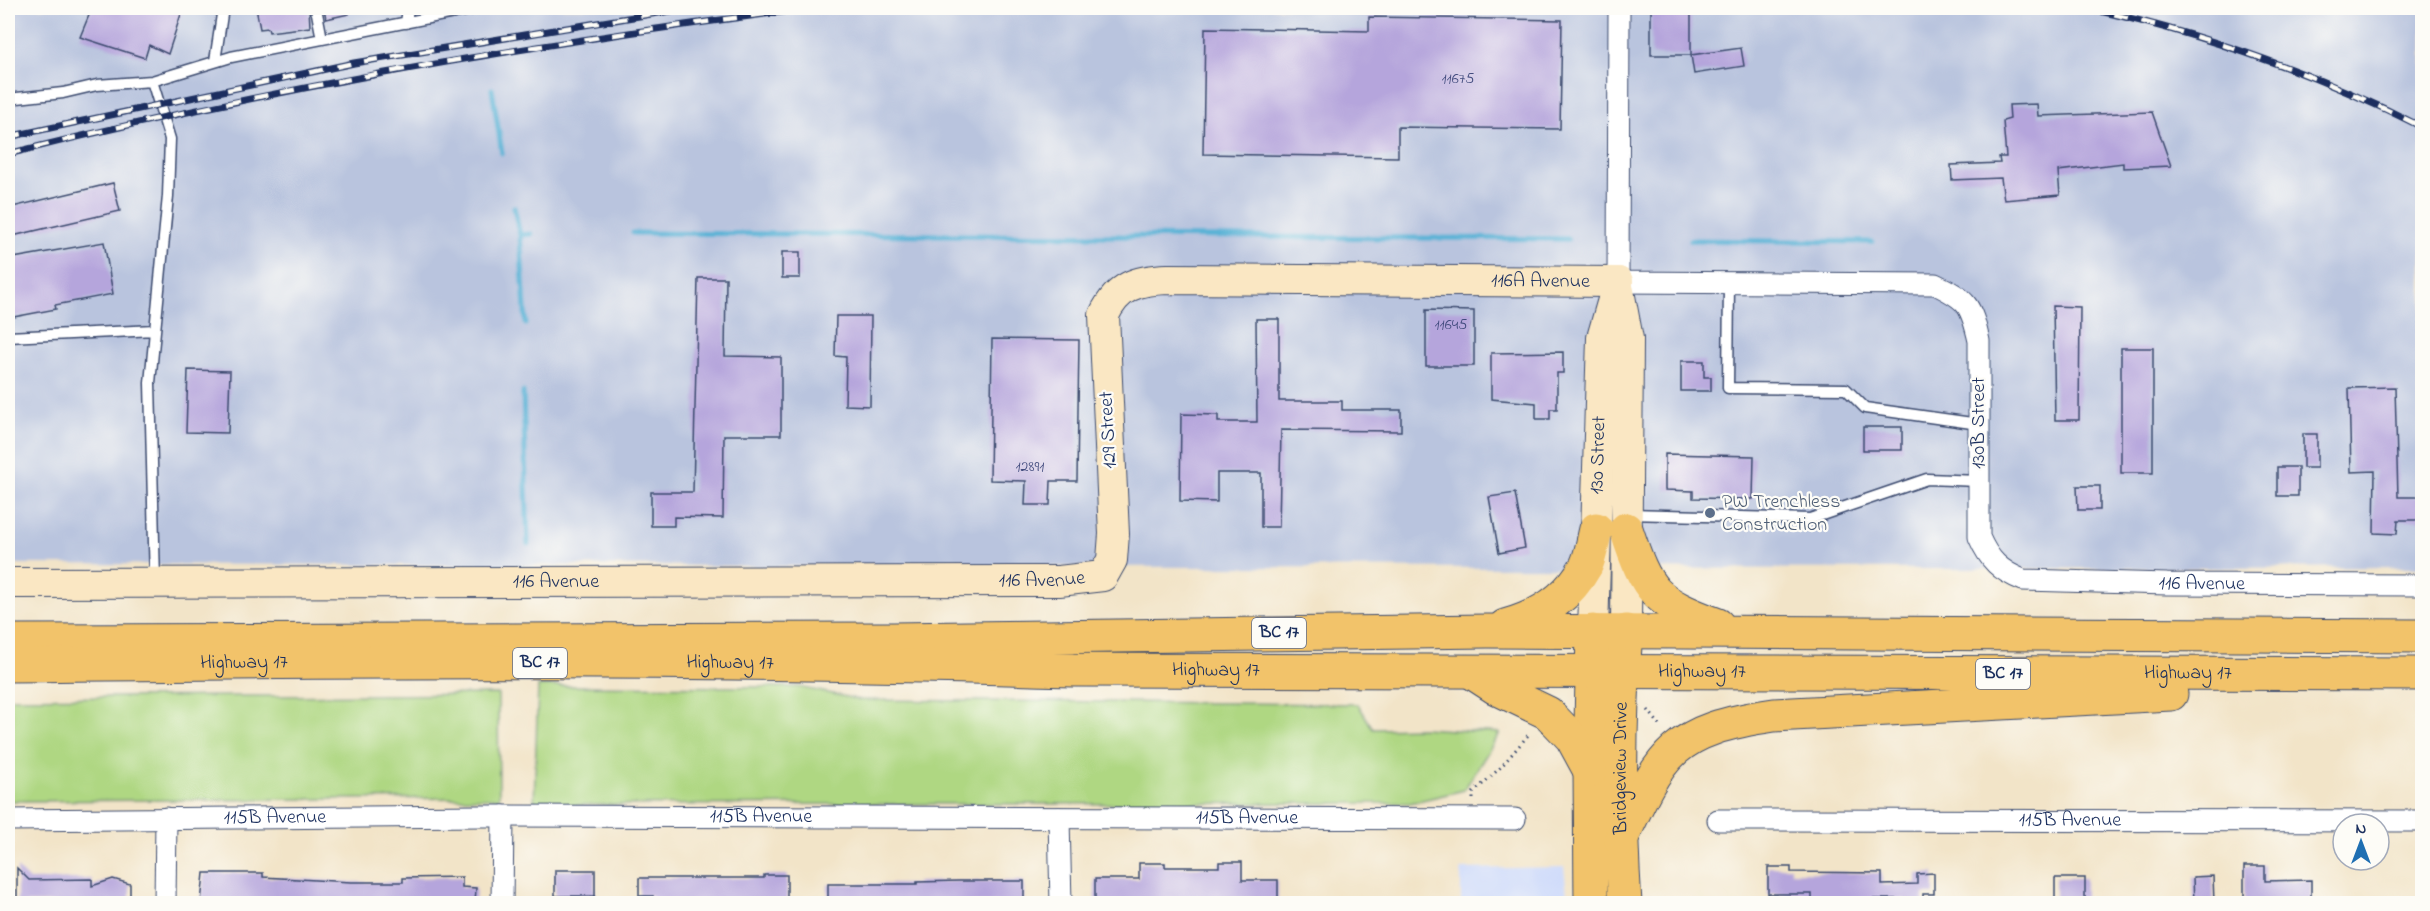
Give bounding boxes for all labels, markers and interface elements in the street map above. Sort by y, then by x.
house number: 11675 [1442,67,1474,91]
street label: 116A Avenue [1491,267,1590,296]
house number: 11645 [1435,313,1467,337]
street label: 130B Street [1965,377,1994,469]
street label: 129 Street [1092,390,1126,470]
street label: 130 Street [1583,415,1614,495]
house number: 12891 [1016,455,1044,479]
place label: PW Trenchless Construction [1722,488,1840,540]
marker: PW Trenchless Construction [1703,506,1717,520]
street label: 116 Avenue [999,564,1087,596]
street label: 116 Avenue [513,567,599,597]
street label: 116 Avenue [2158,569,2245,599]
road number: BC 17 [1252,618,1306,648]
street label: Highway 17 [200,648,288,678]
road number: BC 17 [513,648,567,678]
street label: Highway 17 [686,648,774,678]
street label: Highway 17 [1172,656,1260,686]
street label: Highway 17 [1658,657,1746,687]
road number: BC 17 [1976,659,2030,689]
street label: Highway 17 [2144,659,2232,689]
street label: Bridgeview Drive [1606,701,1636,836]
street label: 115B Avenue [710,802,812,831]
street label: 115B Avenue [224,803,326,833]
street label: 115B Avenue [1196,804,1298,833]
street label: 115B Avenue [2019,806,2121,835]
north arrow [2331,812,2391,872]
text: N [2356,817,2367,841]

